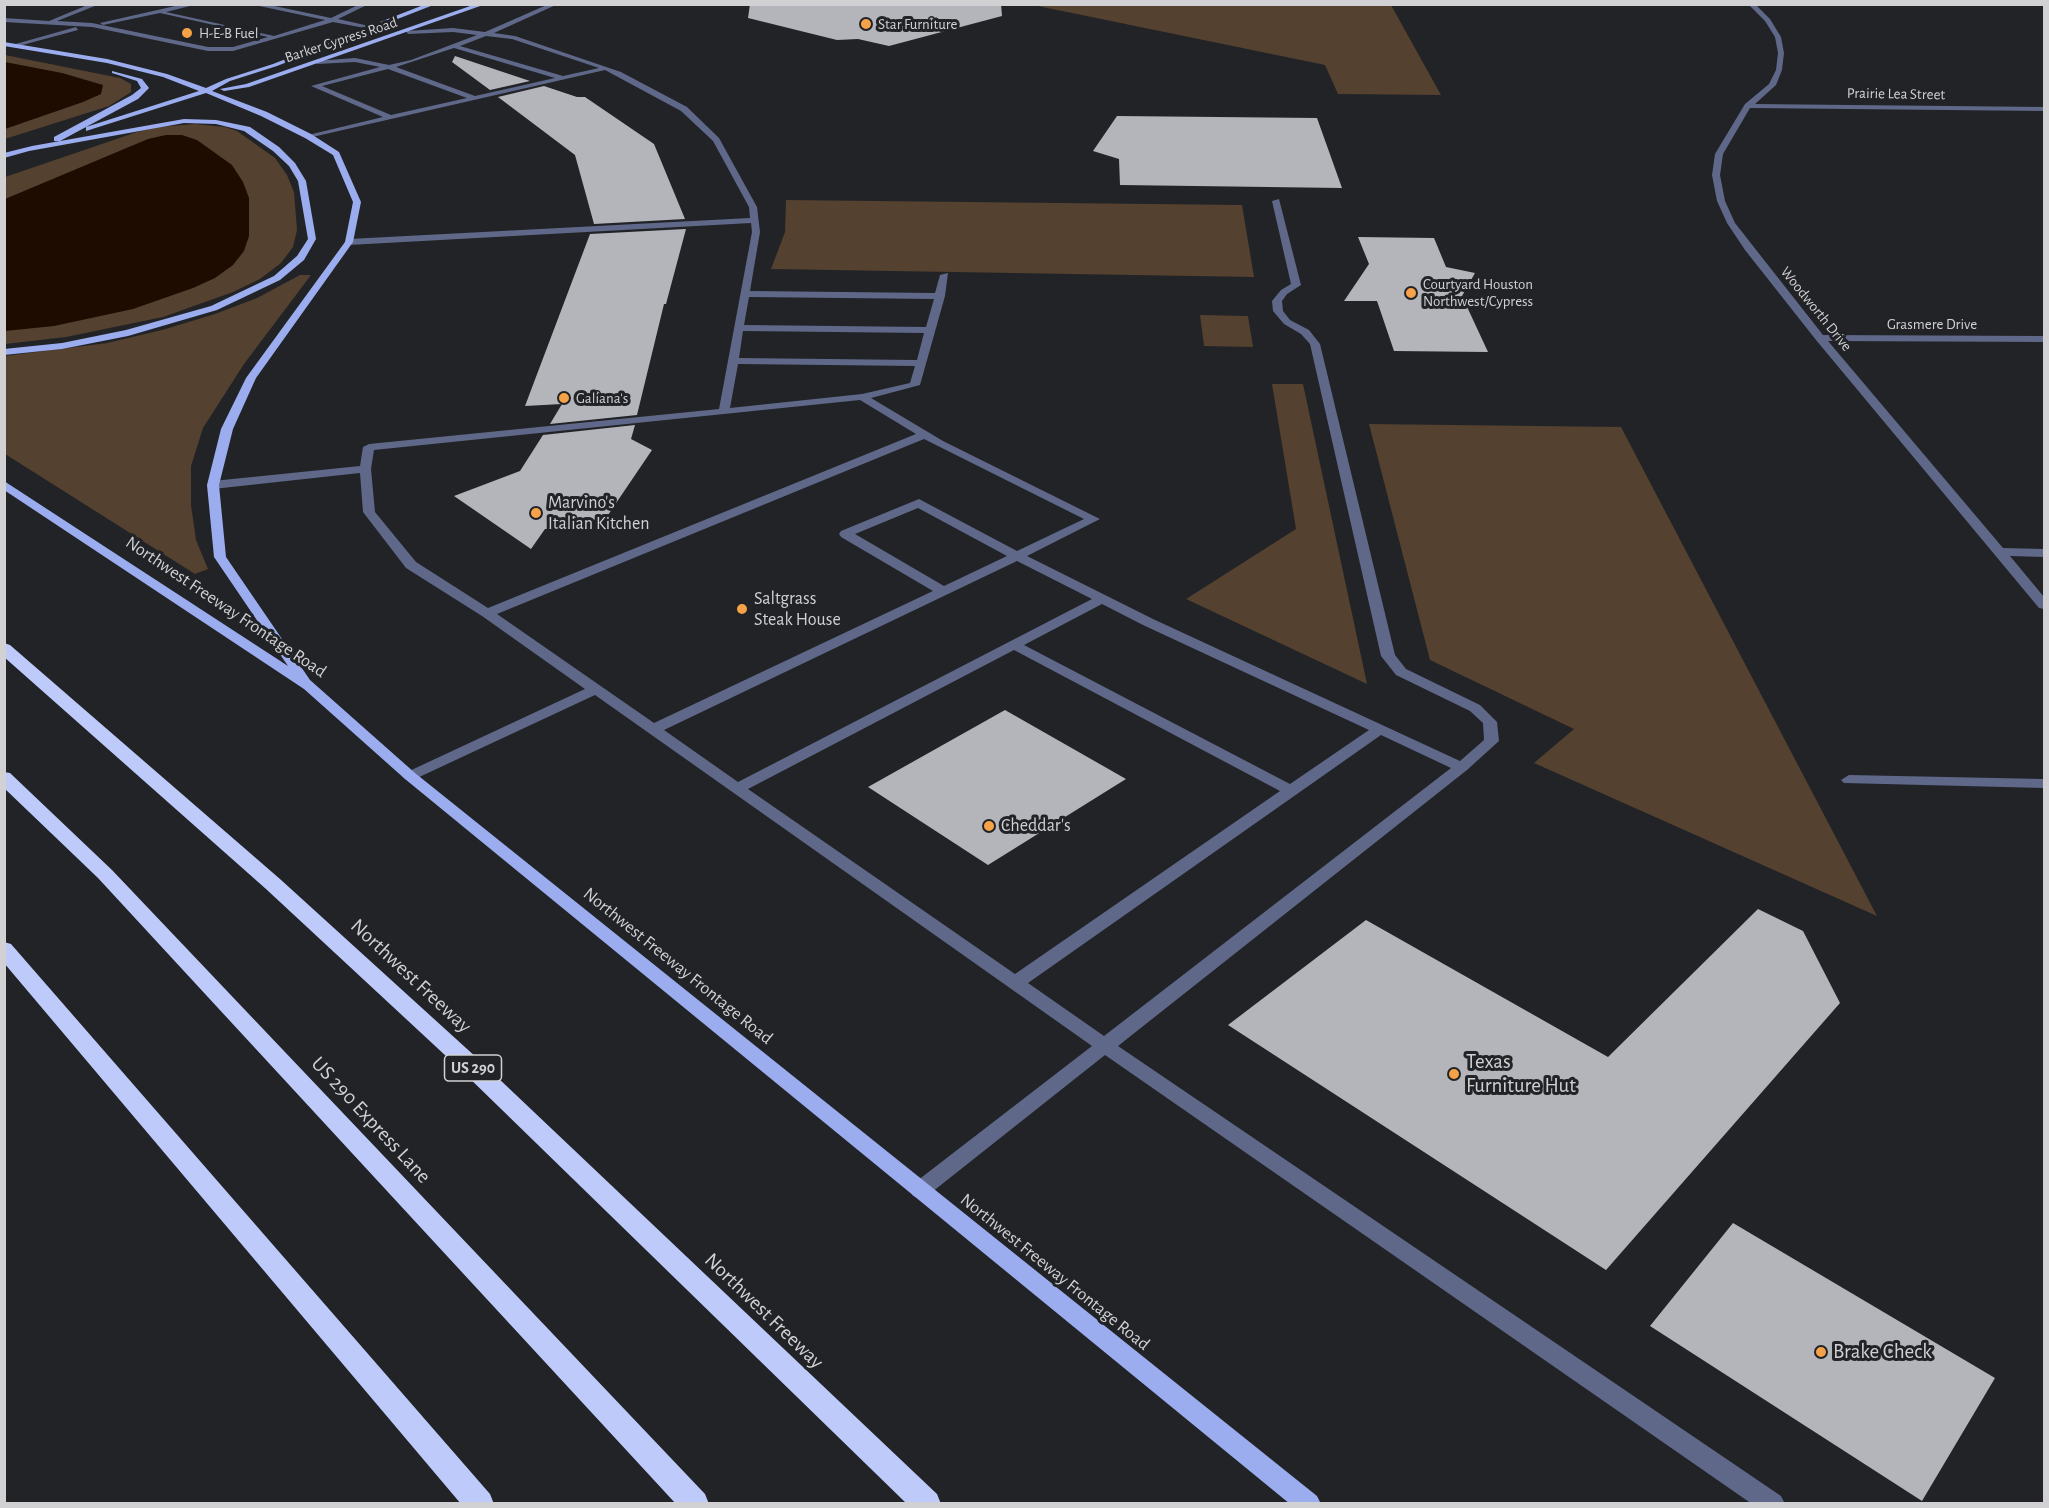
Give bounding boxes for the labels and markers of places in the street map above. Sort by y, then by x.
place label: Star Furniture [878,15,958,33]
marker: Star Furniture [859,17,873,31]
place label: H-E-B Fuel [199,24,258,42]
marker: H-E-B Fuel [180,26,194,40]
place label: Courtyard Houston Northwest/Cypress [1423,275,1533,310]
marker: Courtyard Houston Northwest/Cypress [1404,286,1418,300]
place label: Galiana's [576,389,628,407]
marker: Galiana's [557,391,571,405]
place label: Marvino's Italian Kitchen [548,492,649,534]
marker: Marvino's Italian Kitchen [529,506,543,520]
place label: Saltgrass Steak House [754,588,841,630]
marker: Saltgrass Steak House [735,602,749,616]
place label: Cheddar's [1001,815,1071,837]
marker: Cheddar's [982,819,996,833]
place label: Texas Furniture Hut [1466,1049,1576,1099]
marker: Texas Furniture Hut [1447,1067,1461,1081]
place label: Brake Check [1833,1339,1932,1365]
marker: Brake Check [1814,1345,1828,1359]

